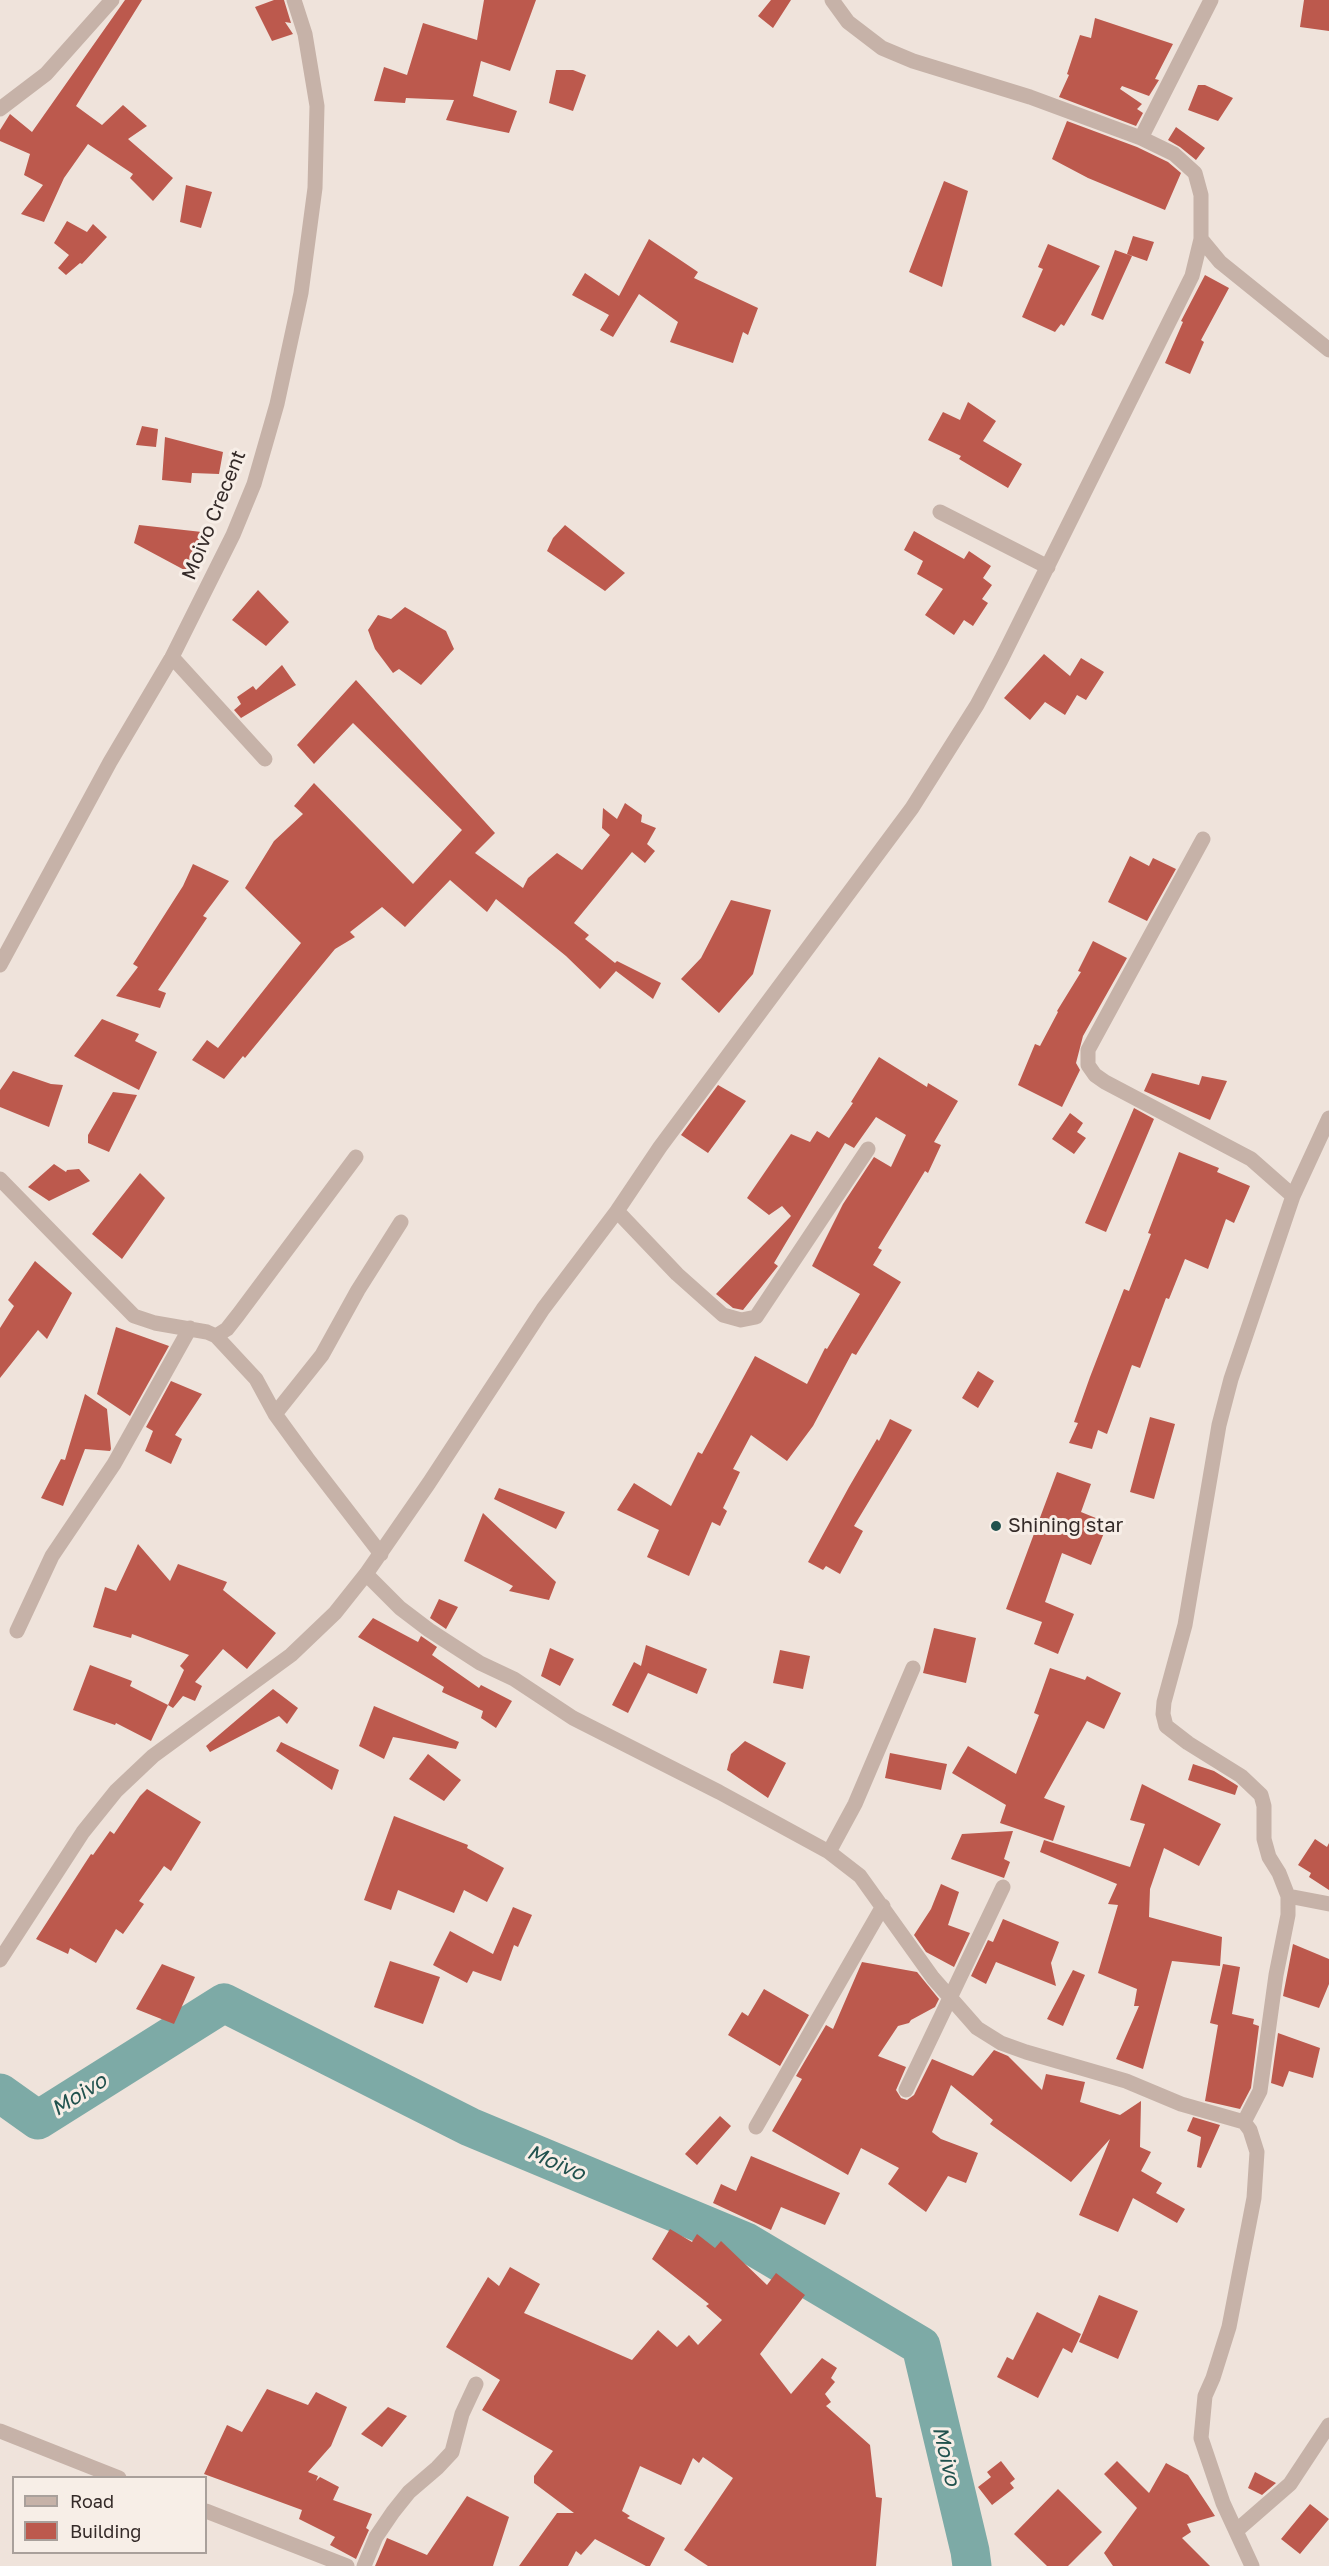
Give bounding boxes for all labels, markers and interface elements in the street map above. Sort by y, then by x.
street label: Moivo Crecent [177,447,251,583]
place label: Shining star [1008,1514,1123,1538]
marker: Shining star [989,1519,1003,1533]
water label: Moivo [47,2068,111,2122]
water label: Moivo [523,2140,589,2186]
water label: Moivo [927,2424,965,2488]
legend [12,2476,207,2554]
text: Road [70,2490,114,2512]
text: Building [70,2520,141,2542]

